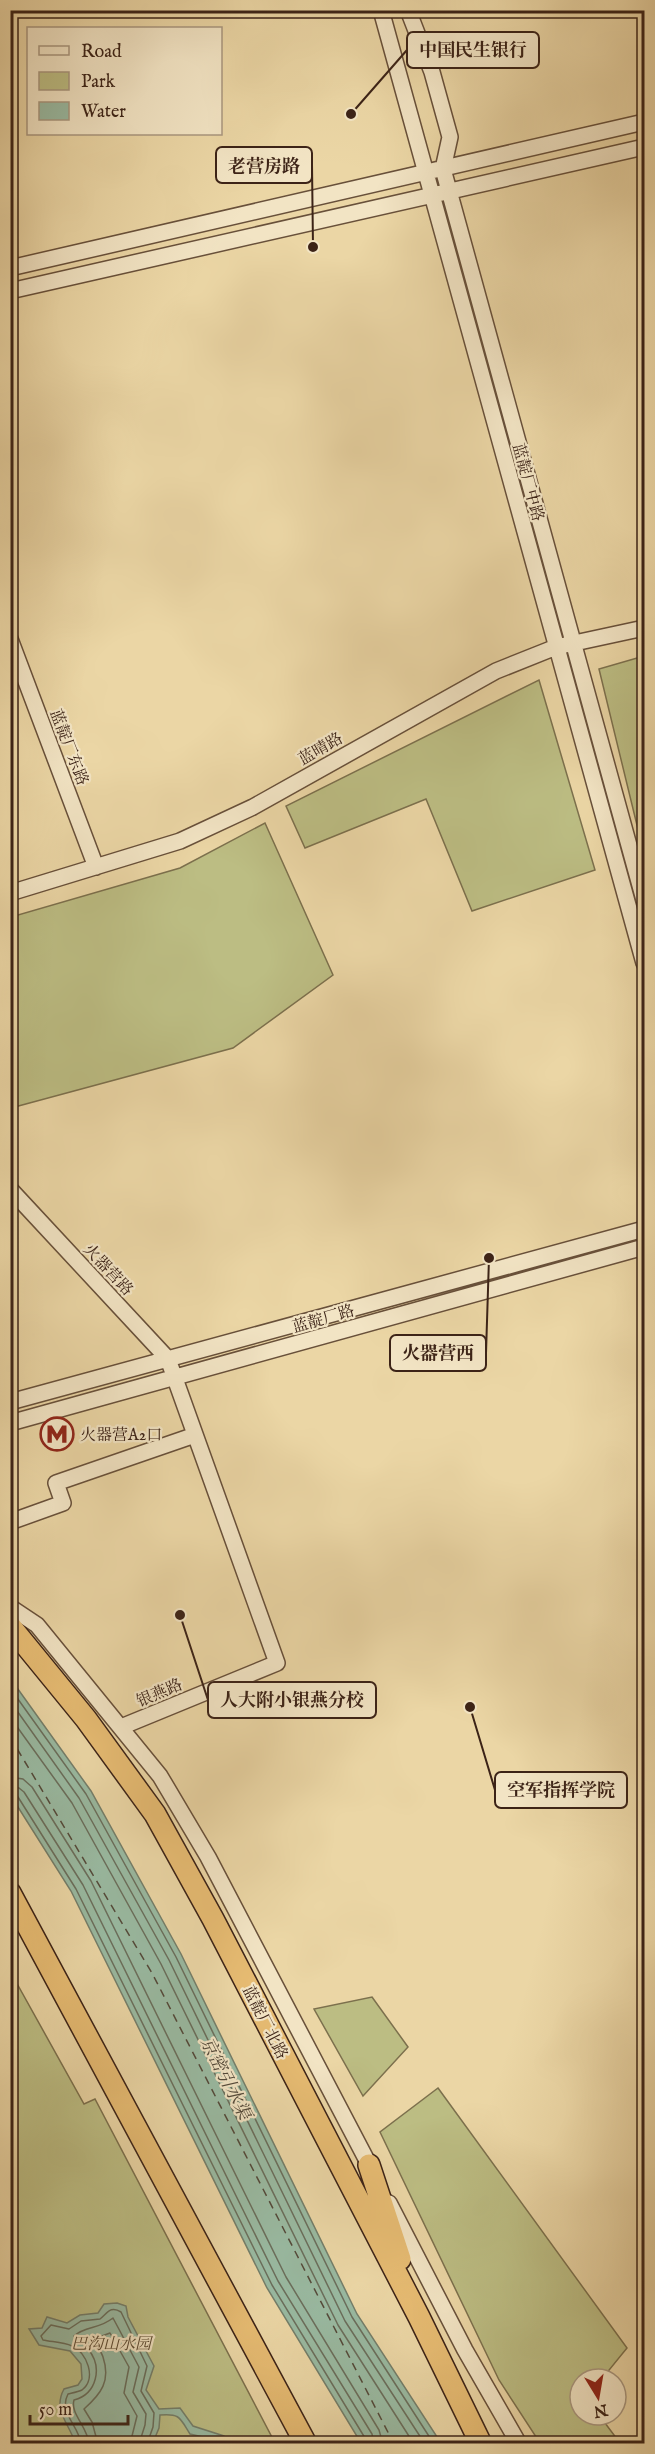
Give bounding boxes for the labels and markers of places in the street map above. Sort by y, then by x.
callout: 中国民生银行 [407,32,539,68]
callout: 老营房路 [216,147,312,183]
callout: 火器营西 [390,1335,486,1371]
metro station icon: 火器营A2口 [39,1416,75,1452]
place label: 火器营A2口 [80,1426,162,1446]
callout: 人大附小银燕分校 [208,1682,376,1718]
callout: 空军指挥学院 [495,1772,627,1808]

